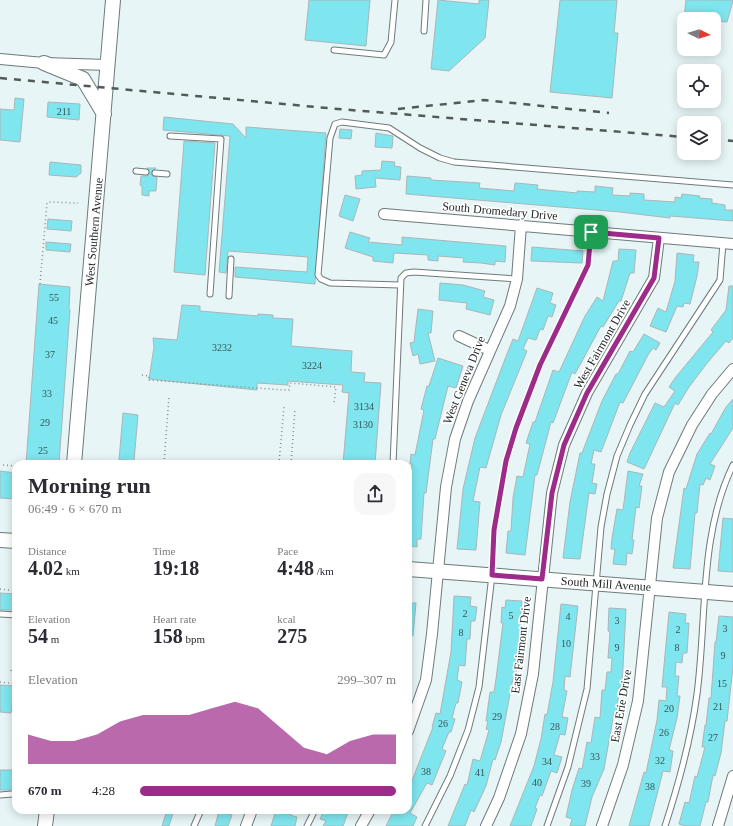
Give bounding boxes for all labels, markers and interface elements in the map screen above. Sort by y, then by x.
north arrow [677,12,721,56]
map controls [677,12,721,160]
button: locate [677,64,721,108]
house number: 211 [57,106,71,117]
button: layers [677,116,721,160]
street label: West Southern Avenue [82,177,106,287]
street label: South Dromedary Drive [442,199,558,223]
pin [574,215,608,249]
icon: arrive [580,221,602,243]
house number: 55 [49,292,59,303]
street label: West Fairmont Drive [571,297,633,391]
house number: 45 [48,315,58,326]
street label: West Geneva Drive [440,334,488,426]
house number: 3232 [212,342,232,353]
house number: 37 [45,349,55,360]
house number: 3224 [302,360,322,371]
house number: 33 [42,388,52,399]
house number: 3134 [354,401,374,412]
house number: 29 [40,417,50,428]
house number: 3130 [353,419,373,430]
house number: 25 [38,445,48,456]
text: Morning run [28,473,151,498]
button: share [354,473,396,515]
text: 06:49 · 6 × 670 m [28,501,122,516]
text: Distance [28,545,66,557]
text: Time [153,545,175,557]
text: Pace [277,545,298,557]
text: 4.02 [28,557,63,579]
text: 19:18 [153,557,199,579]
text: 4:48 [277,557,314,579]
text: km [63,565,80,577]
text: /km [314,565,334,577]
street label: South Mill Avenue [560,574,652,594]
street label: East Fairmont Drive [508,596,534,694]
house number: 2 [463,608,468,619]
house number: 5 [509,610,514,621]
house number: 4 [566,611,571,622]
text: Elevation [28,613,70,625]
text: Heart rate [153,613,196,625]
text: kcal [277,613,296,625]
house number: 3 [615,615,620,626]
house number: 3 [723,623,728,634]
house number: 2 [676,624,681,635]
text: 54 [28,625,48,647]
text: 158 [153,625,183,647]
text: 275 [277,625,307,647]
house number: 8 [459,627,464,638]
text: m [48,633,59,645]
text: bpm [183,633,205,645]
house number: 10 [561,638,571,649]
house number: 9 [615,642,620,653]
house number: 8 [675,642,680,653]
house number: 9 [721,650,726,661]
street label: East Erie Drive [608,668,634,744]
text: Elevation [28,672,78,687]
text: 299–307 m [337,672,396,687]
house number: 15 [717,678,727,689]
house number: 21 [713,701,723,712]
house number: 20 [664,703,674,714]
house number: 29 [492,711,502,722]
house number: 26 [438,718,448,729]
house number: 28 [550,721,560,732]
house number: 26 [659,727,669,738]
house number: 27 [708,732,718,743]
house number: 33 [590,751,600,762]
house number: 32 [655,755,665,766]
house number: 34 [542,756,552,767]
house number: 38 [421,766,431,777]
house number: 41 [475,767,485,778]
house number: 40 [532,777,542,788]
house number: 39 [581,778,591,789]
house number: 38 [645,781,655,792]
text: 670 m [28,783,62,798]
text: 4:28 [92,783,115,798]

